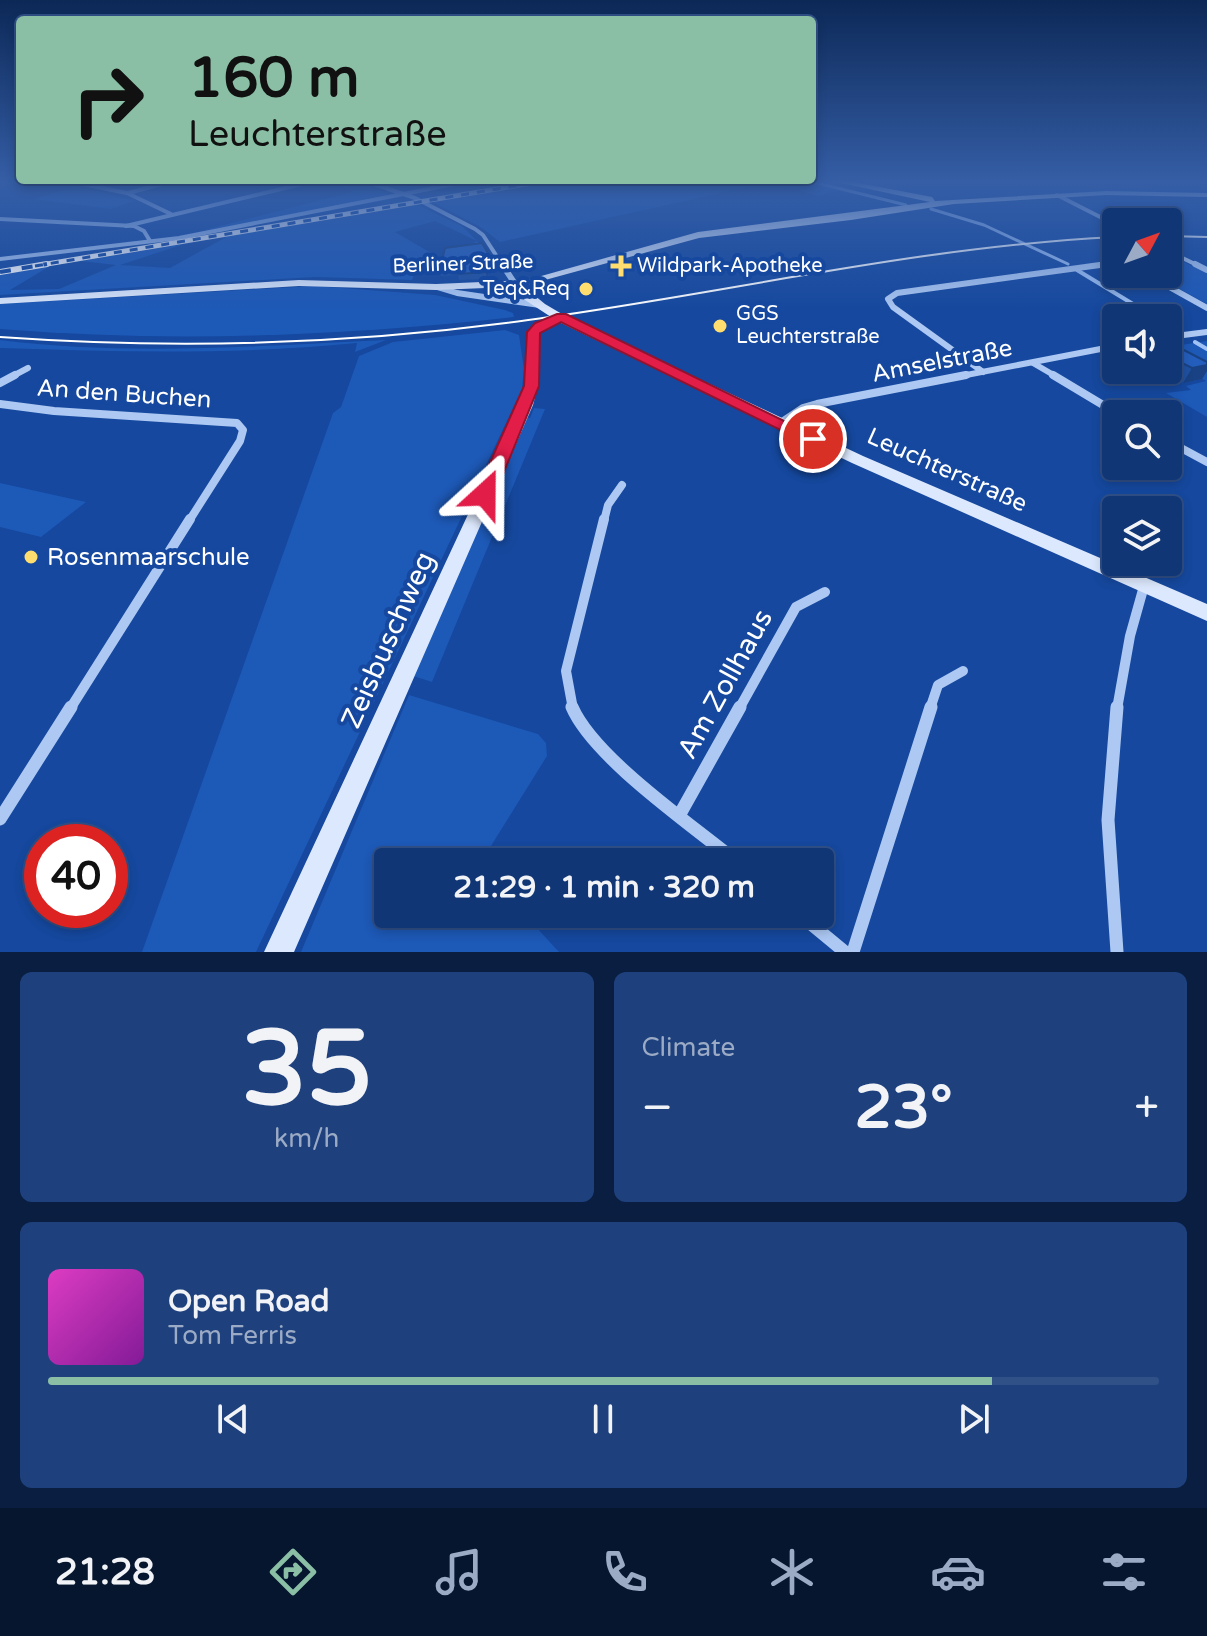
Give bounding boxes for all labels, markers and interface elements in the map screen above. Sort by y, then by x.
text: 160 m [188,45,359,112]
icon: right [56,48,160,152]
text: Leuchterstraße [188,113,447,156]
north arrow [1102,208,1182,288]
map controls [1102,208,1182,576]
street label: Berliner Straße [392,250,534,278]
place label: Wildpark-Apotheke [637,254,823,278]
marker: Wildpark-Apotheke [612,257,630,275]
place label: Teq&Req [482,277,570,301]
marker: Teq&Req [577,280,595,298]
place label: GGS Leuchterstraße [736,302,880,349]
button: sound [1102,304,1182,384]
marker: GGS Leuchterstraße [711,317,729,335]
street label: Amselstraße [869,333,1015,389]
street label: An den Buchen [36,373,212,415]
button: search [1102,400,1182,480]
pin [779,405,847,473]
icon: arrive [791,417,835,461]
street label: Leuchterstraße [862,422,1032,518]
position arrow [443,452,527,536]
button: layers [1102,496,1182,576]
place label: Rosenmaarschule [47,543,250,572]
street label: Zeisbuschweg [334,547,442,733]
marker: Rosenmaarschule [22,548,40,566]
street label: Am Zollhaus [670,603,780,765]
speed limit sign: 40 [24,824,128,928]
text: 21:29 · 1 min · 320 m [453,869,755,906]
text: 35 [241,1008,372,1133]
text: Climate [642,1032,735,1063]
text: 23° [855,1072,953,1144]
text: − [642,1082,673,1135]
text: + [1134,1082,1159,1135]
text: km/h [274,1123,339,1154]
text: Open Road [168,1283,329,1320]
text: Tom Ferris [168,1320,297,1351]
icon: previous [211,1397,255,1441]
icon: pause [581,1397,625,1441]
icon: next [952,1397,996,1441]
icon: directions [265,1544,321,1600]
icon: music [431,1544,487,1600]
icon: phone [597,1544,653,1600]
icon: climate [764,1544,820,1600]
icon: car [930,1544,986,1600]
icon: filters [1096,1544,1152,1600]
text: 21:28 [55,1551,155,1594]

